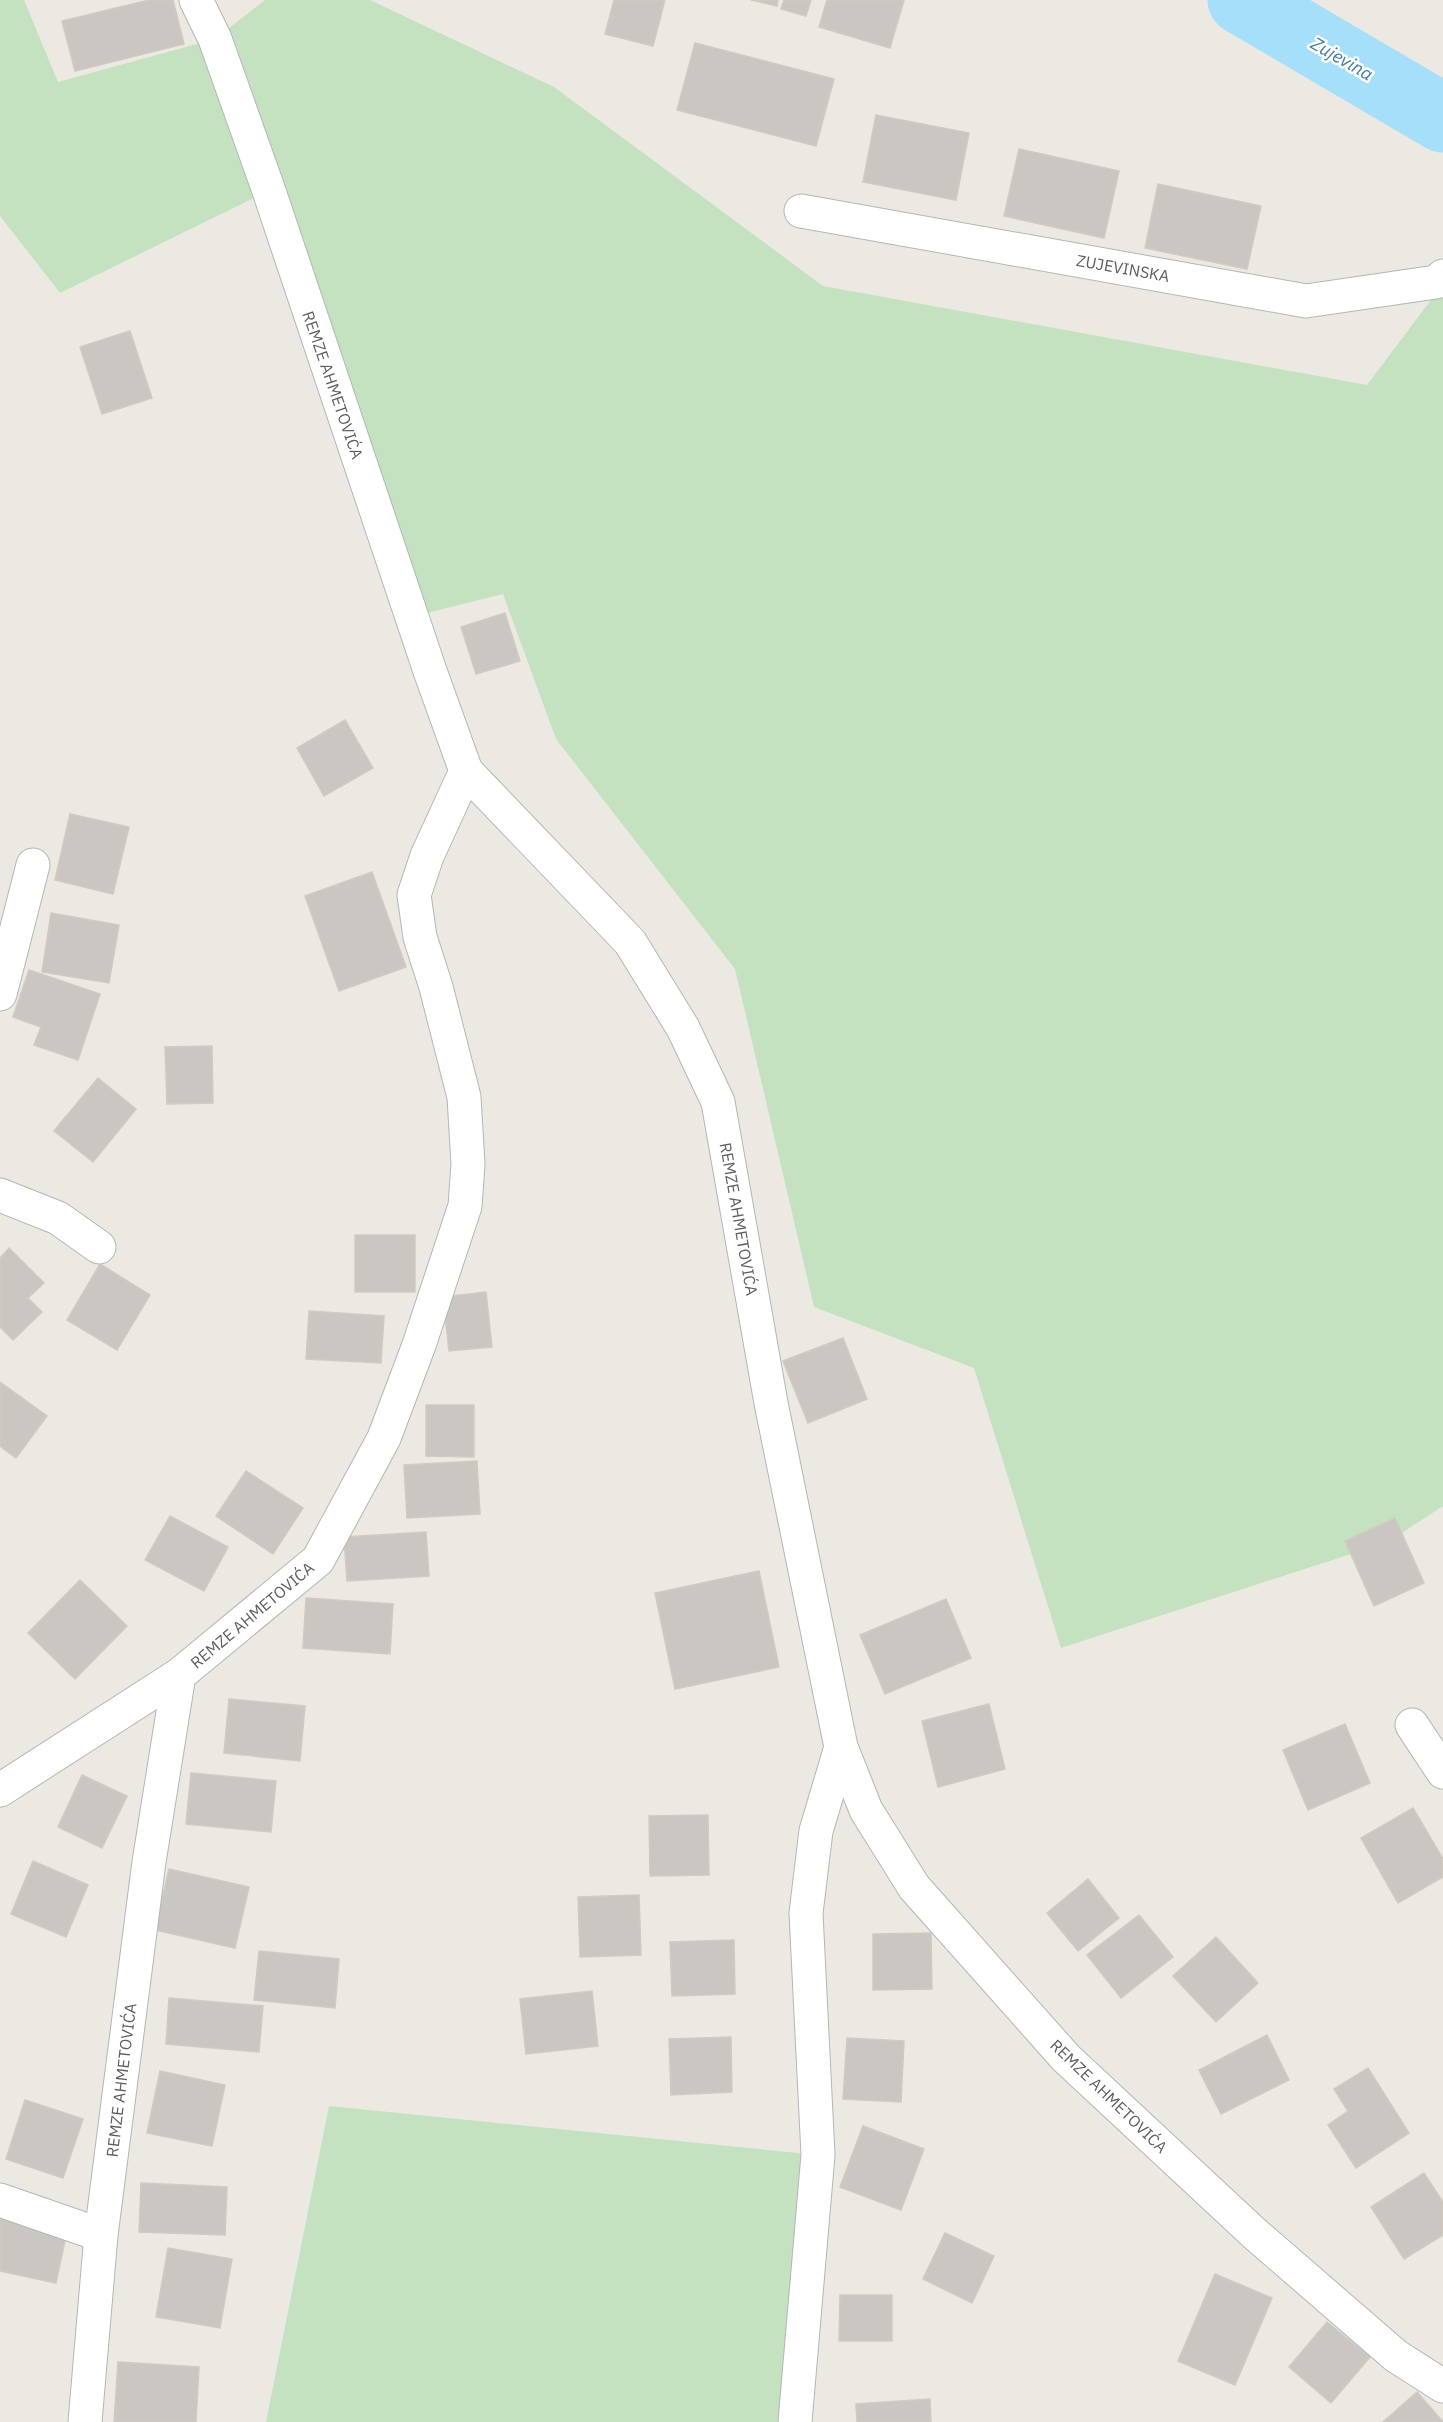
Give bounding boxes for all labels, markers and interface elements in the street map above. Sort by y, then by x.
water label: Zujevina [1306,31,1377,86]
street label: ZUJEVINSKA [1075,250,1171,286]
street label: REMZE AHMETOVIĆA [298,308,369,462]
street label: REMZE AHMETOVIĆA [716,1141,763,1297]
street label: REMZE AHMETOVIĆA [186,1557,318,1673]
street label: REMZE AHMETOVIĆA [101,2002,140,2158]
street label: REMZE AHMETOVIĆA [1046,2034,1172,2157]

